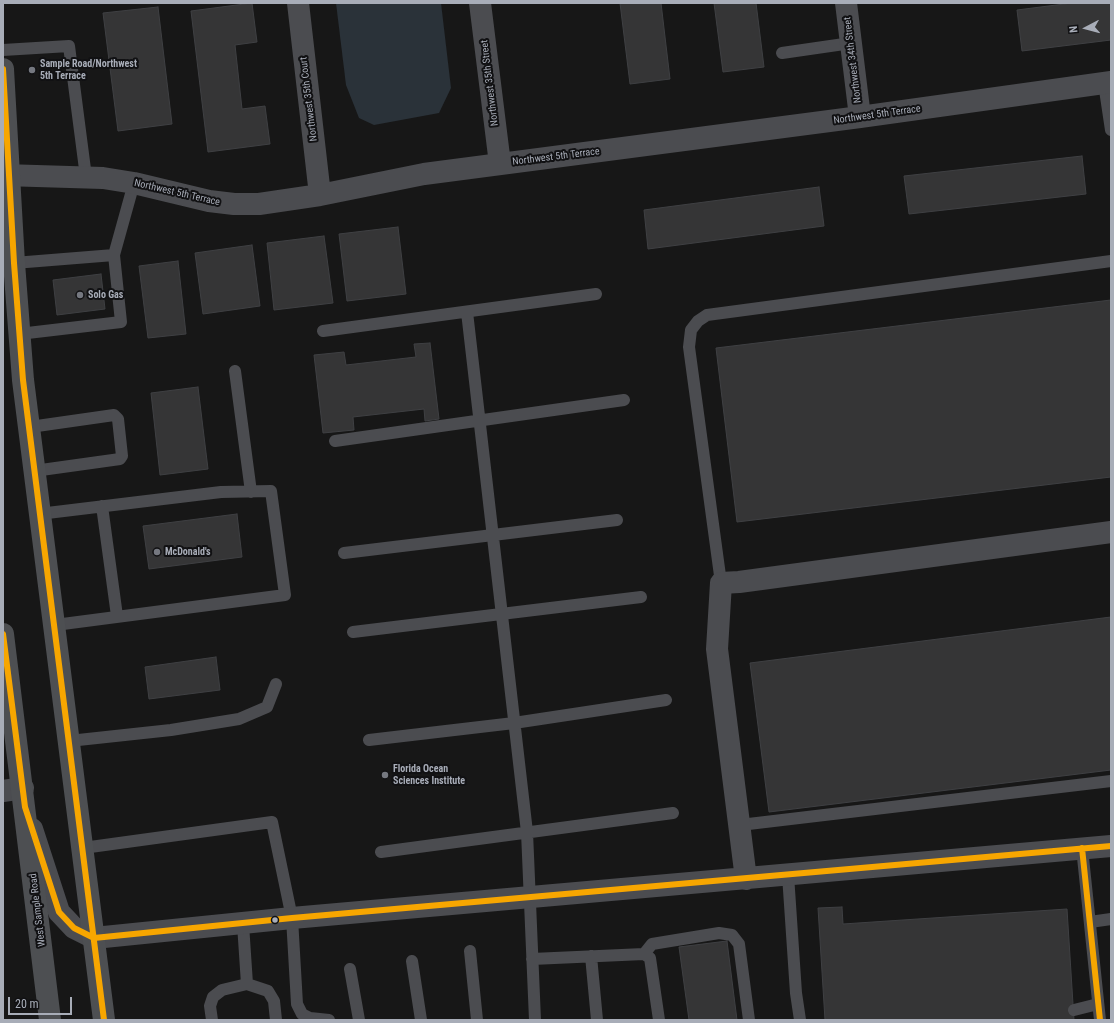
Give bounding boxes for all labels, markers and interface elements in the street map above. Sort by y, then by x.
north arrow [1066,8,1106,48]
street label: Northwest 34th Street [842,16,864,104]
text: N [1067,25,1080,33]
street label: Northwest 35th Street [479,39,501,127]
street label: Northwest 35th Court [298,56,320,142]
place label: Sample Road/Northwest 5th Terrace [40,58,137,82]
marker: Sample Road/Northwest 5th Terrace [27,65,37,75]
street label: Northwest 5th Terrace [833,103,921,127]
street label: Northwest 5th Terrace [512,146,600,168]
street label: Northwest 5th Terrace [133,177,221,209]
place label: Solo Gas [88,289,123,301]
marker: Solo Gas [75,290,85,300]
place label: McDonald's [165,546,211,558]
marker: McDonald's [152,547,162,557]
place label: Florida Ocean Sciences Institute [393,763,465,786]
marker: Florida Ocean Sciences Institute [380,770,390,780]
street label: West Sample Road [28,873,48,947]
unlabelled marker [270,915,280,925]
scale bar [10,989,74,1015]
text: 20 m [15,997,39,1011]

